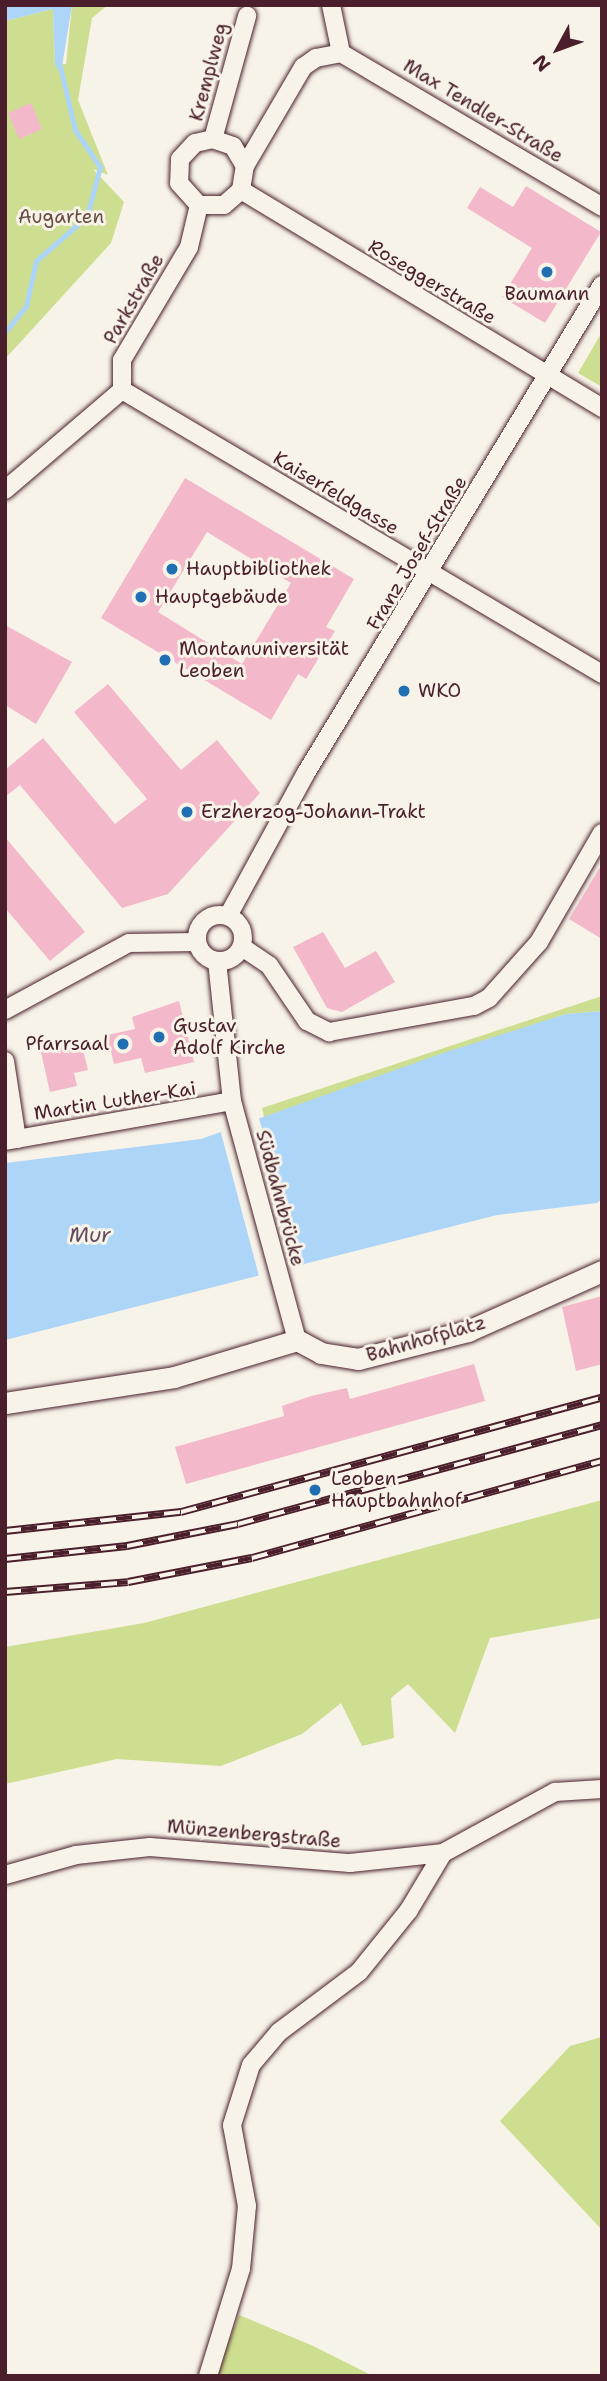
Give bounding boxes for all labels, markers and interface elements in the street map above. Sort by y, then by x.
north arrow [523,14,593,84]
street label: Kremplweg [185,20,233,124]
text: N [527,49,556,77]
street label: Max Tendler-Straße [399,54,567,168]
park label: Augarten [18,206,104,228]
street label: Roseggerstraße [364,235,500,329]
street label: Parkstraße [99,250,169,348]
marker: Baumann [539,264,555,280]
place label: Baumann [505,283,589,305]
street label: Kaiserfeldgasse [269,446,403,540]
street label: Franz Josef-Straße [362,472,472,634]
place label: Hauptbibliothek [186,558,331,580]
marker: Hauptbibliothek [164,561,180,577]
place label: Hauptgebäude [155,586,288,608]
marker: Hauptgebäude [133,589,149,605]
place label: Montanuniversität Leoben [179,638,349,682]
marker: Montanuniversität Leoben [157,652,173,668]
place label: WKO [418,680,461,702]
marker: WKO [396,683,412,699]
place label: Erzherzog-Johann-Trakt [201,801,426,823]
marker: Erzherzog-Johann-Trakt [179,804,195,820]
place label: Gustav Adolf Kirche [173,1015,286,1059]
marker: Gustav Adolf Kirche [151,1029,167,1045]
place label: Pfarrsaal [26,1033,109,1055]
marker: Pfarrsaal [115,1036,131,1052]
street label: Martin Luther-Kai [32,1077,198,1125]
street label: Südbahnbrücke [251,1127,309,1269]
water label: Mur [69,1222,111,1248]
street label: Bahnhofplatz [364,1311,488,1367]
place label: Leoben Hauptbahnhof [331,1468,462,1512]
marker: Leoben Hauptbahnhof [305,1480,325,1500]
street label: Münzenbergstraße [166,1815,342,1853]

